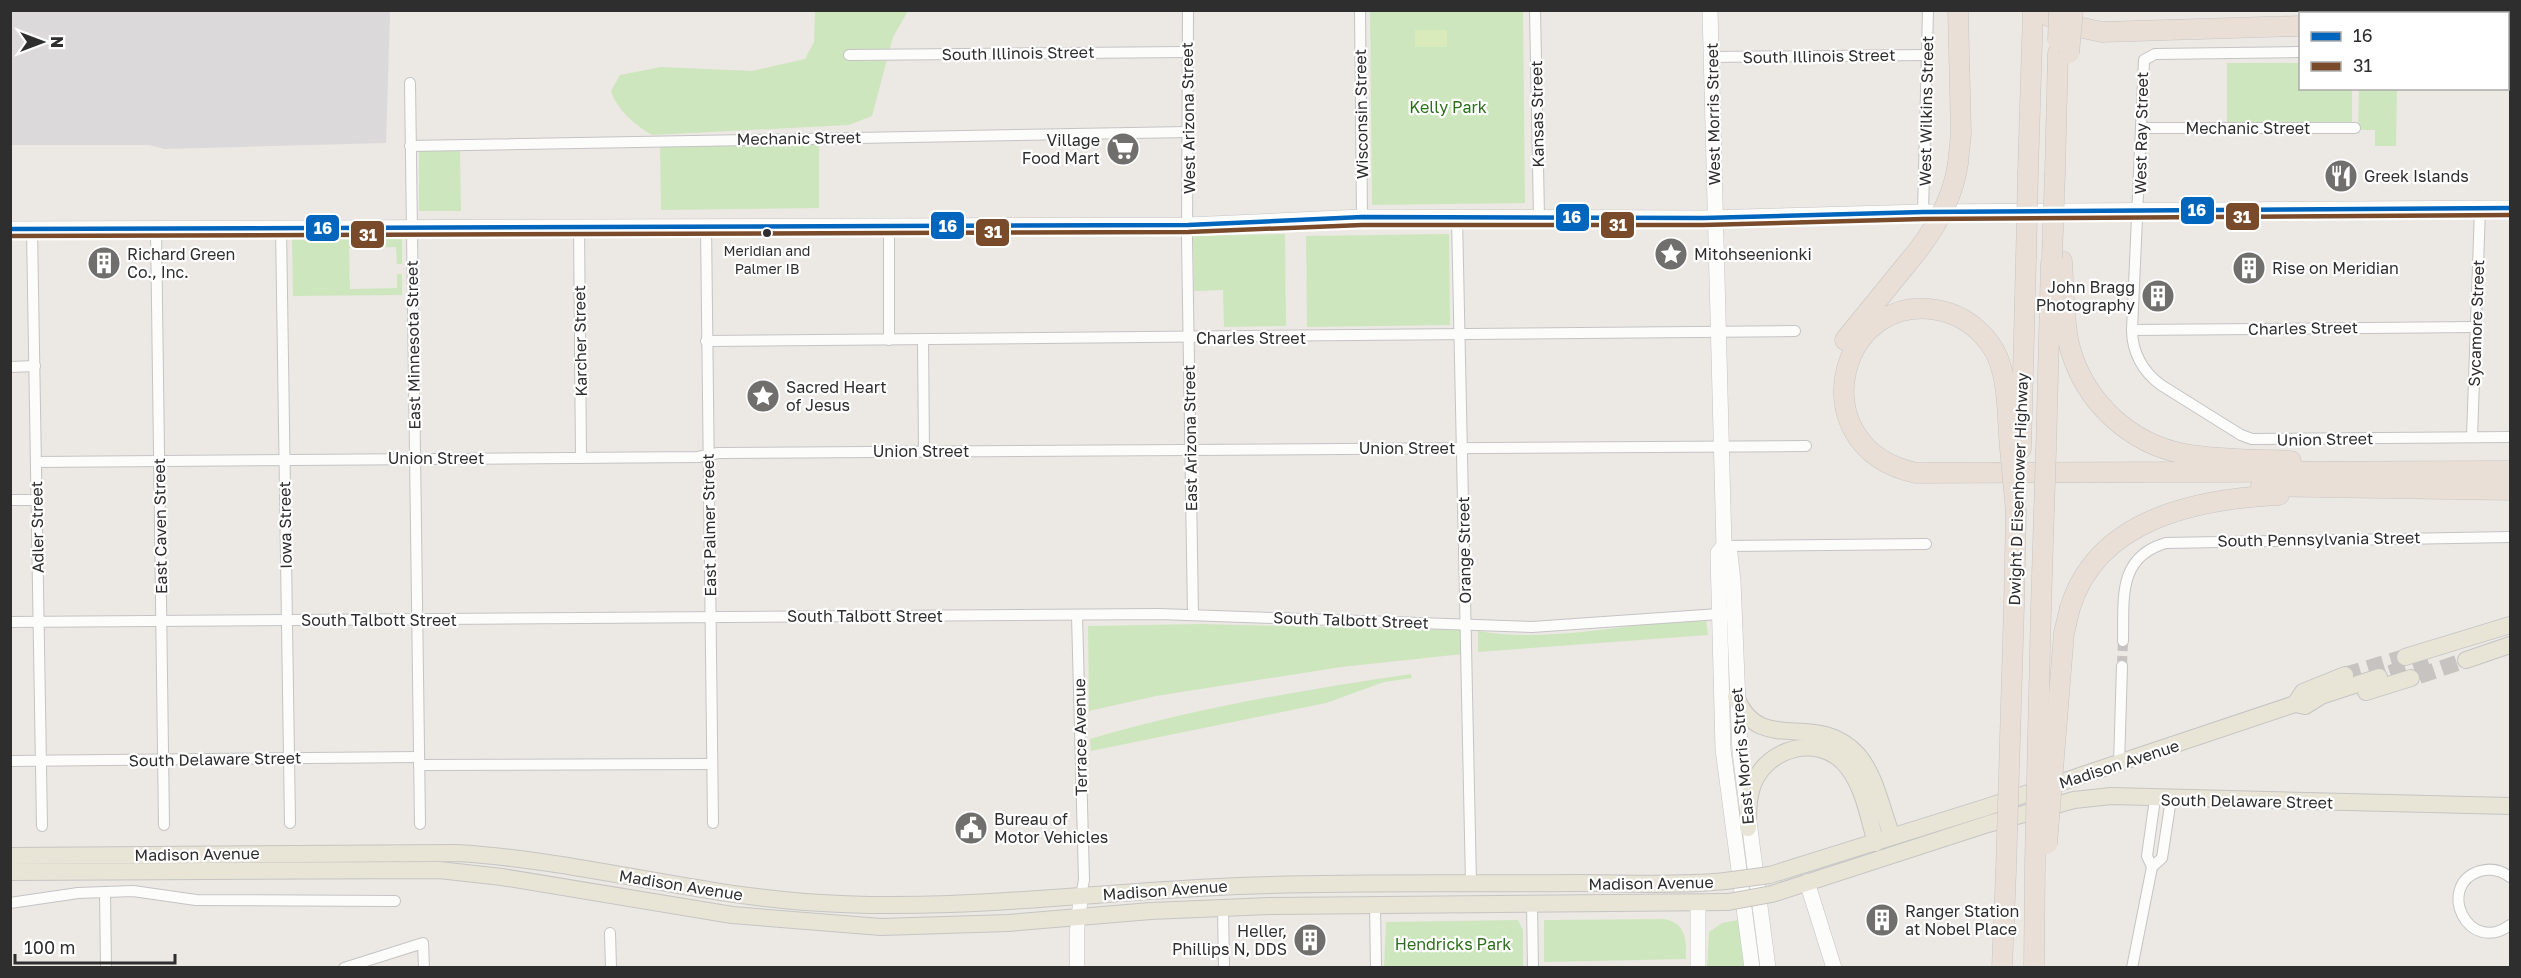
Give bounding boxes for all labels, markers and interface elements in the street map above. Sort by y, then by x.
north arrow [12,12,72,72]
legend [2299,12,2509,90]
text: 16 [2353,24,2373,46]
text: N [47,36,67,48]
street label: West Wilkins Street [1915,36,1937,186]
street label: South Illinois Street [941,42,1095,64]
street label: West Arizona Street [1177,42,1199,194]
street label: West Morris Street [1702,42,1724,186]
street label: South Illinois Street [1742,45,1896,67]
street label: Wisconsin Street [1350,49,1372,179]
text: 31 [2353,54,2373,76]
street label: Kansas Street [1526,60,1548,168]
street label: West Ray Street [2130,72,2152,194]
park label: Kelly Park [1409,97,1487,117]
street label: Mechanic Street [2186,118,2310,138]
street label: Mechanic Street [736,127,862,149]
place label: Village Food Mart [1022,130,1100,168]
supermarket icon: Village Food Mart [1105,131,1141,167]
restaurant icon: Greek Islands [2323,158,2359,194]
place label: Greek Islands [2364,166,2469,186]
line badge: 16 [2180,196,2215,225]
text: 16 [2188,200,2206,220]
line badge: 31 [2225,202,2260,231]
line badge: 16 [1555,203,1590,232]
text: 16 [1563,207,1581,227]
text: 31 [2233,207,2251,227]
line badge: 16 [930,211,965,240]
line badge: 31 [1600,211,1635,239]
line badge: 16 [305,214,340,242]
text: 31 [1609,215,1627,235]
text: 16 [939,216,957,236]
text: 16 [314,218,332,238]
line badge: 31 [975,218,1010,247]
line badge: 31 [350,220,385,249]
text: 31 [984,222,1002,242]
text: 31 [359,225,377,245]
marker: Meridian and Palmer IB [761,227,773,239]
place icon: Mitohseenionki [1653,236,1689,272]
place label: Meridian and Palmer IB [724,242,810,277]
place label: Richard Green Co., Inc. [127,244,235,282]
place label: Mitohseenionki [1694,244,1812,264]
building icon: Richard Green Co., Inc. [86,245,122,281]
building icon: Rise on Meridian [2231,250,2267,286]
place label: Rise on Meridian [2272,258,2399,278]
street label: Sycamore Street [2464,259,2488,387]
street label: East Minnesota Street [402,260,424,430]
place label: John Bragg Photography [2036,277,2135,315]
building icon: John Bragg Photography [2140,278,2176,314]
street label: Karcher Street [569,285,591,397]
street label: Charles Street [2248,317,2358,339]
street label: Charles Street [1196,328,1306,348]
street label: East Arizona Street [1179,364,1201,512]
street label: Dwight D Eisenhower Highway [2004,372,2032,606]
place label: Sacred Heart of Jesus [786,377,887,415]
place icon: Sacred Heart of Jesus [745,378,781,414]
street label: Union Street [2277,428,2373,450]
street label: Union Street [1359,438,1455,458]
street label: Union Street [873,441,969,461]
street label: Union Street [388,448,484,468]
street label: East Palmer Street [698,453,720,597]
street label: East Caven Street [149,458,171,594]
street label: Adler Street [26,481,48,573]
street label: Iowa Street [274,481,296,569]
street label: Orange Street [1453,496,1475,604]
street label: South Pennsylvania Street [2217,527,2421,551]
street label: South Talbott Street [787,606,943,626]
street label: South Talbott Street [1273,607,1429,633]
street label: South Talbott Street [301,610,457,630]
street label: Terrace Avenue [1069,678,1091,796]
street label: East Morris Street [1726,687,1758,825]
street label: Madison Avenue [2056,735,2182,793]
street label: South Delaware Street [129,747,301,771]
street label: South Delaware Street [2161,789,2333,813]
place label: Bureau of Motor Vehicles [994,809,1108,847]
public building icon: Bureau of Motor Vehicles [953,810,989,846]
street label: Madison Avenue [134,843,260,865]
street label: Madison Avenue [618,865,744,905]
street label: Madison Avenue [1588,872,1714,894]
street label: Madison Avenue [1102,876,1228,904]
place label: Ranger Station at Nobel Place [1905,901,2019,939]
building icon: Ranger Station at Nobel Place [1864,902,1900,938]
place label: Heller, Phillips N, DDS [1172,921,1287,959]
building icon: Heller, Phillips N, DDS [1292,922,1328,958]
scale bar [15,927,176,965]
park label: Hendricks Park [1395,934,1511,954]
text: 100 m [24,936,75,958]

